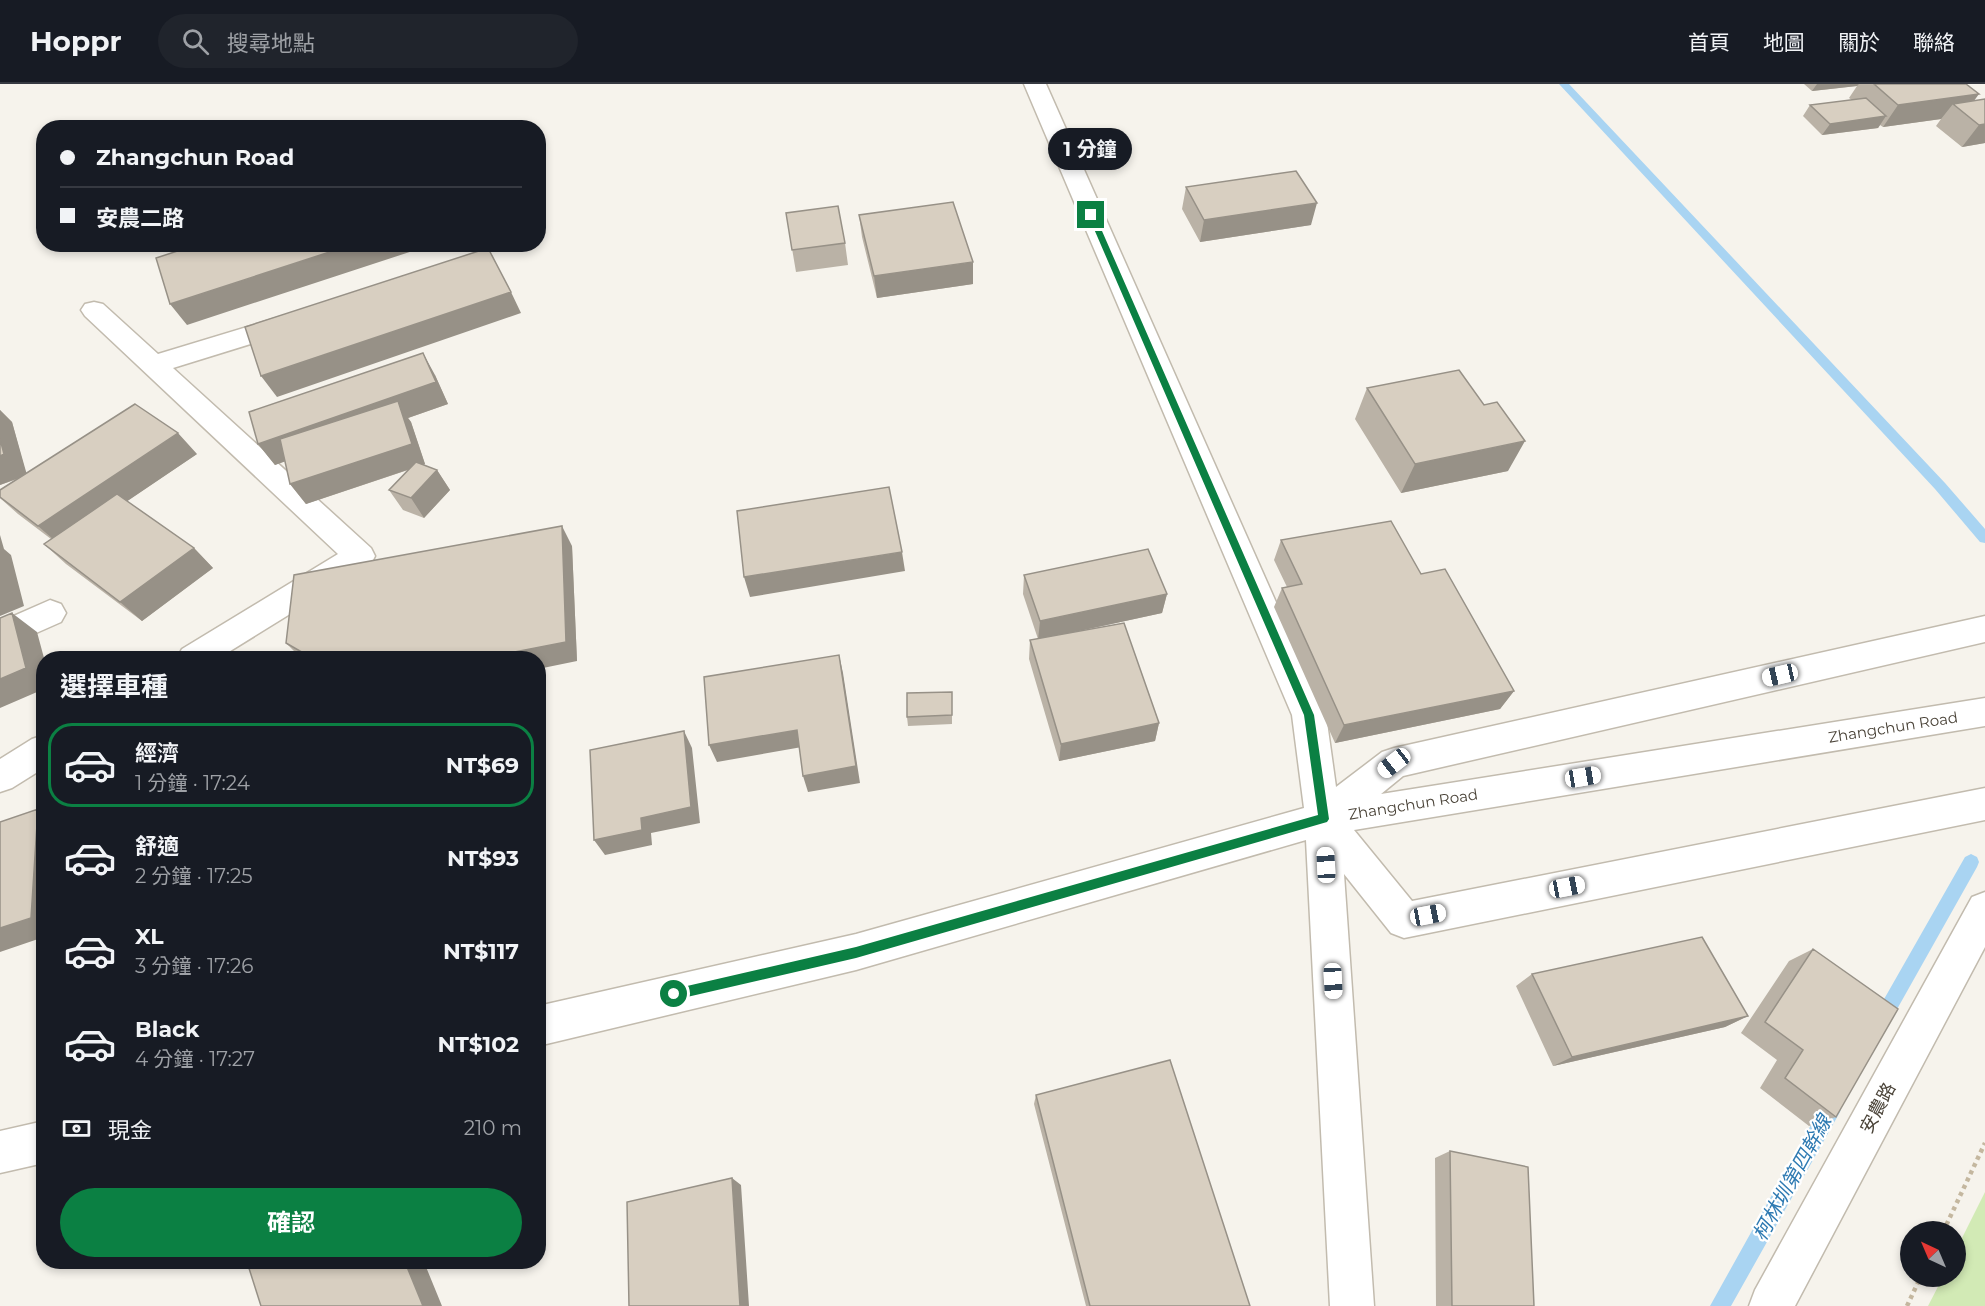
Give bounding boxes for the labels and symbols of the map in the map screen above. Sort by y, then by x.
callout: 1 分鐘 [1049,128,1133,170]
route end [1077,201,1104,228]
car [1760,662,1800,688]
street label: Zhangchun Road [1827,707,1959,747]
car [1374,745,1414,781]
car [1564,765,1602,789]
street label: Zhangchun Road [1347,784,1479,824]
car [1316,847,1336,883]
car [1548,875,1586,899]
car [1409,903,1447,927]
car [1323,963,1343,999]
route start [660,980,687,1007]
street label: 安農路 [1856,1079,1900,1137]
water label: 柯林圳第四幹線 [1748,1109,1837,1245]
north arrow [1900,1221,1966,1287]

